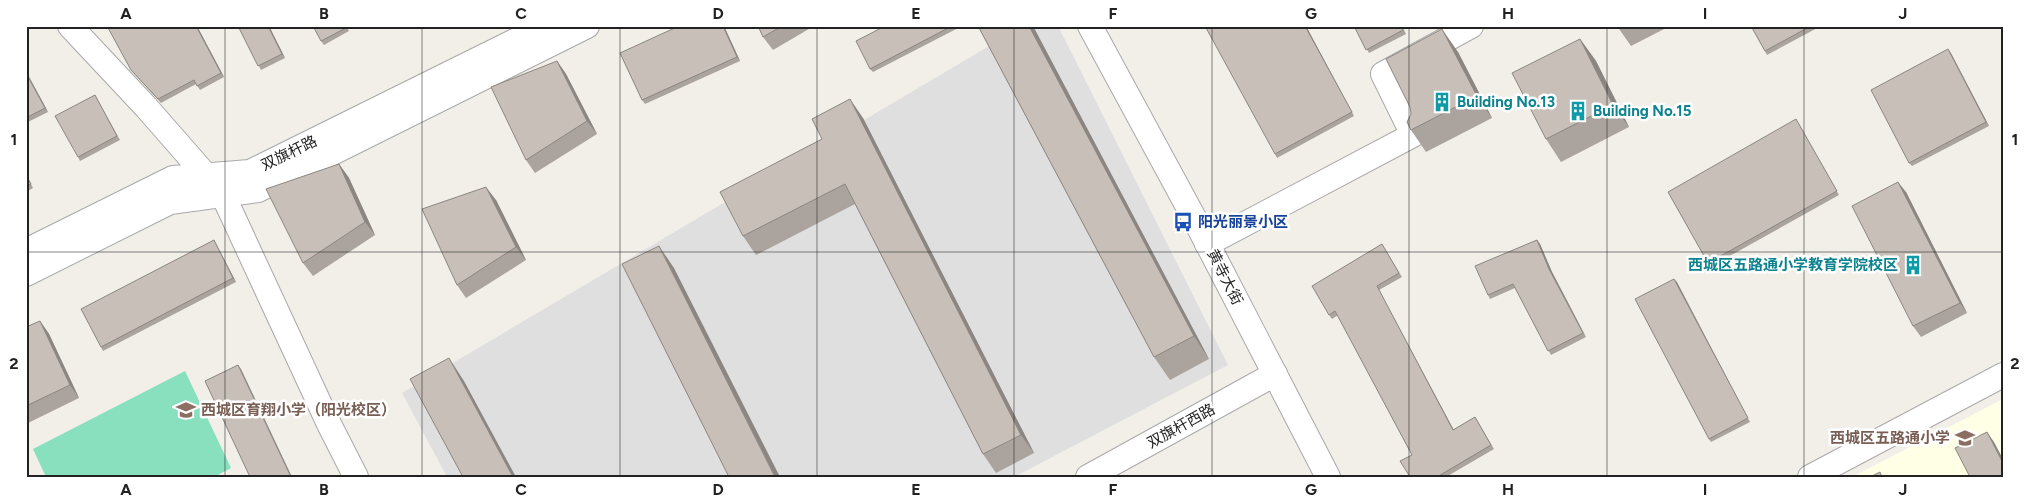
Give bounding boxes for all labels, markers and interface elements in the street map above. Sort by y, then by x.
text: A [120,4,132,23]
text: B [319,4,329,23]
text: C [515,4,527,23]
text: D [712,4,724,23]
text: E [911,4,921,23]
text: F [1109,4,1118,23]
text: G [1305,4,1317,23]
text: H [1502,4,1514,23]
text: I [1703,4,1707,23]
text: J [1899,4,1907,23]
building icon: Building No.13 [1431,91,1453,113]
place label: Building No.13 [1457,93,1555,111]
building icon: Building No.15 [1567,100,1589,122]
place label: Building No.15 [1593,102,1692,120]
text: 1 [11,130,17,149]
text: 1 [2012,130,2018,149]
street label: 双旗杆路 [258,132,320,174]
bus stop icon: 阳光丽景小区 [1172,211,1194,233]
place label: 阳光丽景小区 [1198,213,1288,231]
street label: 黄寺大街 [1203,246,1247,308]
building icon: 西城区五路通小学教育学院校区 [1902,254,1924,276]
place label: 西城区五路通小学教育学院校区 [1688,256,1898,274]
text: 2 [9,354,19,373]
text: 2 [2010,354,2020,373]
school or university icon: 西城区育翔小学（阳光校区） [175,399,197,421]
street label: 双旗杆西路 [1144,400,1218,452]
place label: 西城区育翔小学（阳光校区） [201,401,396,419]
school or university icon: 西城区五路通小学 [1954,427,1976,449]
place label: 西城区五路通小学 [1830,429,1950,447]
text: A [120,480,132,499]
text: B [319,480,329,499]
text: C [515,480,527,499]
text: D [712,480,724,499]
text: E [911,480,921,499]
text: F [1109,480,1118,499]
text: G [1305,480,1317,499]
text: H [1502,480,1514,499]
text: I [1703,480,1707,499]
text: J [1899,480,1907,499]

